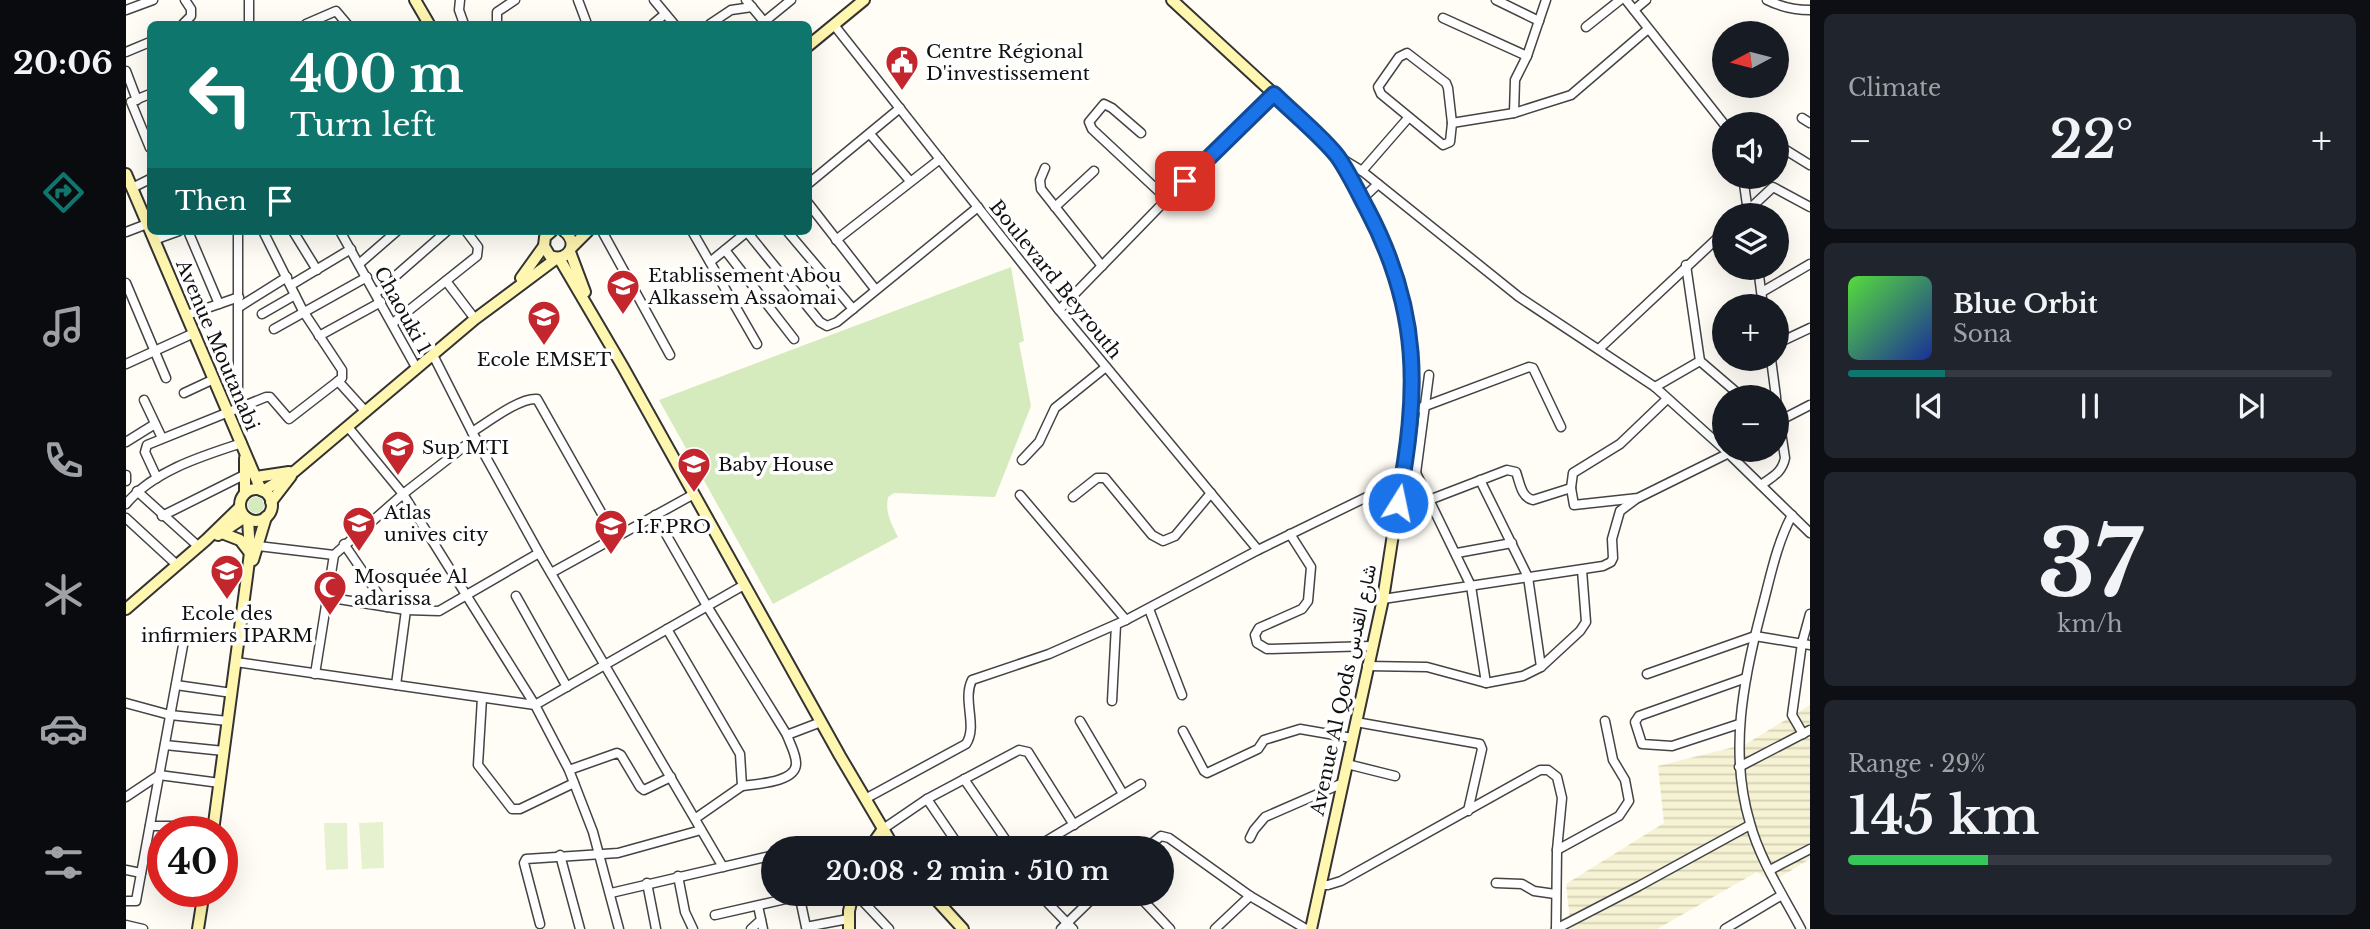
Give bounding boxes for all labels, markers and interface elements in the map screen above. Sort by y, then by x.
north arrow [1712,21,1788,98]
map controls [1712,21,1789,462]
place label: Centre Régional D'investissement [926,40,1091,85]
text: 20:06 [13,43,113,83]
public building icon: Centre Régional D'investissement [883,43,921,92]
text: 400 m [290,44,464,105]
icon: left [175,49,266,140]
text: Climate [1848,74,1941,102]
text: Turn left [290,105,436,145]
text: 22° [2050,108,2134,172]
button: sound [1712,112,1789,189]
text: − [1848,117,1872,164]
text: + [2311,117,2332,164]
pin [1155,151,1215,211]
icon: arrive [1166,162,1204,200]
icon: directions [39,168,88,217]
icon: arrive [261,182,299,220]
text: Then [175,185,247,217]
street label: Boulevard Beyrouth [985,195,1127,363]
button: layers [1712,203,1789,280]
street label: Avenue Moutanabi [171,255,264,435]
street label: Chaouki 1 [369,263,436,358]
place label: Etablissement Abou Alkassem Assaomai [647,264,841,309]
school or university icon: Etablissement Abou Alkassem Assaomai [604,267,642,316]
text: Blue Orbit [1953,288,2098,320]
button: + [1712,294,1789,371]
school or university icon: Ecole EMSET [525,298,563,347]
icon: music [39,302,88,351]
text: Sona [1953,320,2011,348]
place label: Ecole EMSET [477,348,611,371]
button: − [1712,385,1789,462]
icon: previous [1910,387,1948,425]
icon: pause [2071,387,2109,425]
icon: next [2232,387,2270,425]
school or university icon: Sup MTI [379,428,417,477]
icon: phone [39,436,88,485]
place label: Sup MTI [422,436,509,459]
school or university icon: Baby House [675,445,713,494]
place label: Baby House [718,453,834,476]
position arrow [1361,466,1435,540]
place label: Atlas unives city [383,501,488,546]
school or university icon: Atlas unives city [340,504,378,553]
school or university icon: I.F.PRO [592,507,630,556]
text: 37 [2038,508,2142,621]
place label: I.F.PRO [636,515,711,538]
school or university icon: Ecole des infirmiers IPARM [208,552,246,601]
street label: Avenue Al Qods شارع القدس [1305,562,1382,819]
place label: Mosquée Al adarissa [354,565,468,610]
mosque icon: Mosquée Al adarissa [311,568,349,617]
icon: climate [39,570,88,619]
place label: Ecole des infirmiers IPARM [141,602,313,647]
text: km/h [2057,610,2123,638]
icon: car [39,704,88,753]
text: Range · 29% [1848,750,1986,778]
text: 145 km [1848,784,2039,848]
speed limit sign: 40 [147,816,238,907]
icon: filters [39,838,88,887]
text: 20:08 · 2 min · 510 m [826,855,1109,887]

